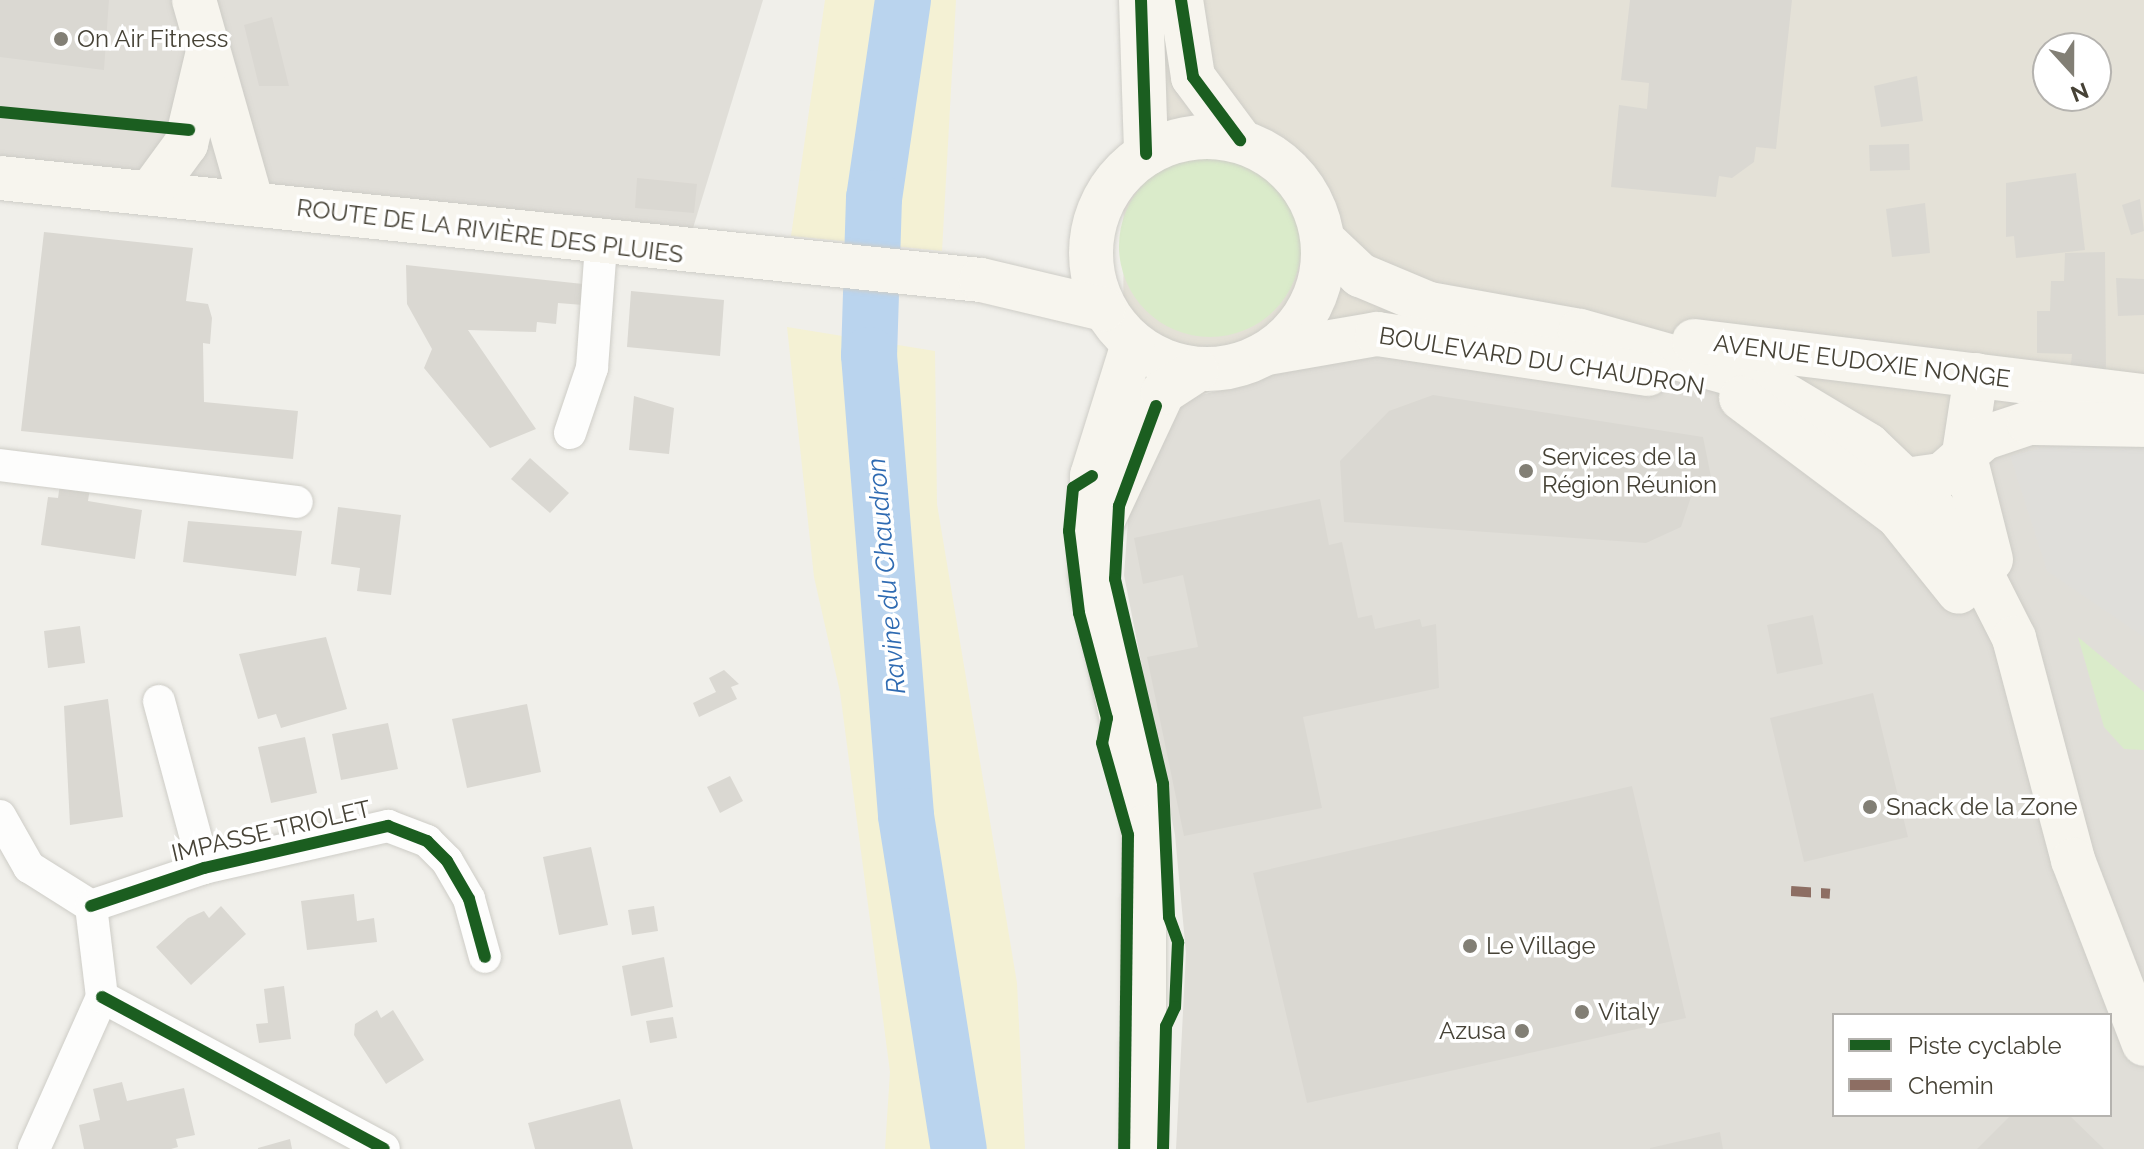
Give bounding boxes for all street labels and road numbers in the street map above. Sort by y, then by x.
street label: ROUTE DE LA RIVIÈRE DES PLUIES [295,193,685,269]
street label: BOULEVARD DU CHAUDRON [1377,321,1707,401]
street label: AVENUE EUDOXIE NONGE [1712,328,2012,394]
street label: IMPASSE TRIOLET [168,794,374,868]

